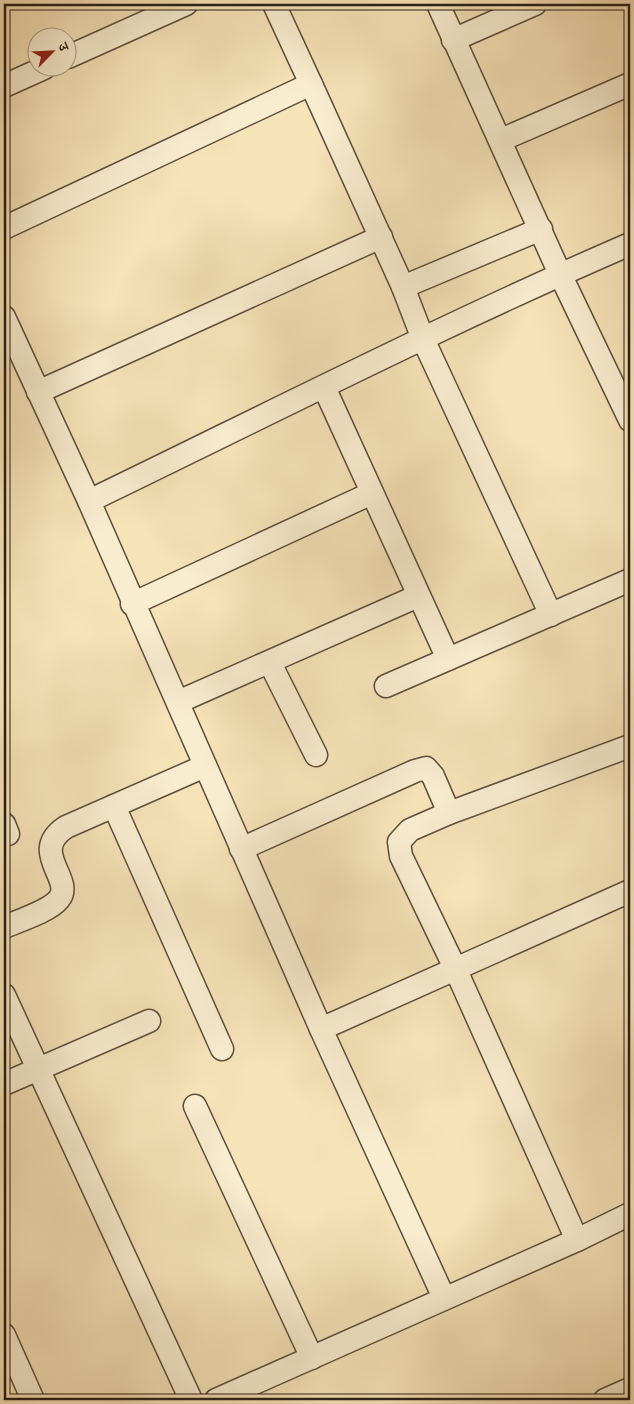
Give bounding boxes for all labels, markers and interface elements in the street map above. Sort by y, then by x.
north arrow [28,28,78,78]
text: उ [53,39,74,55]

